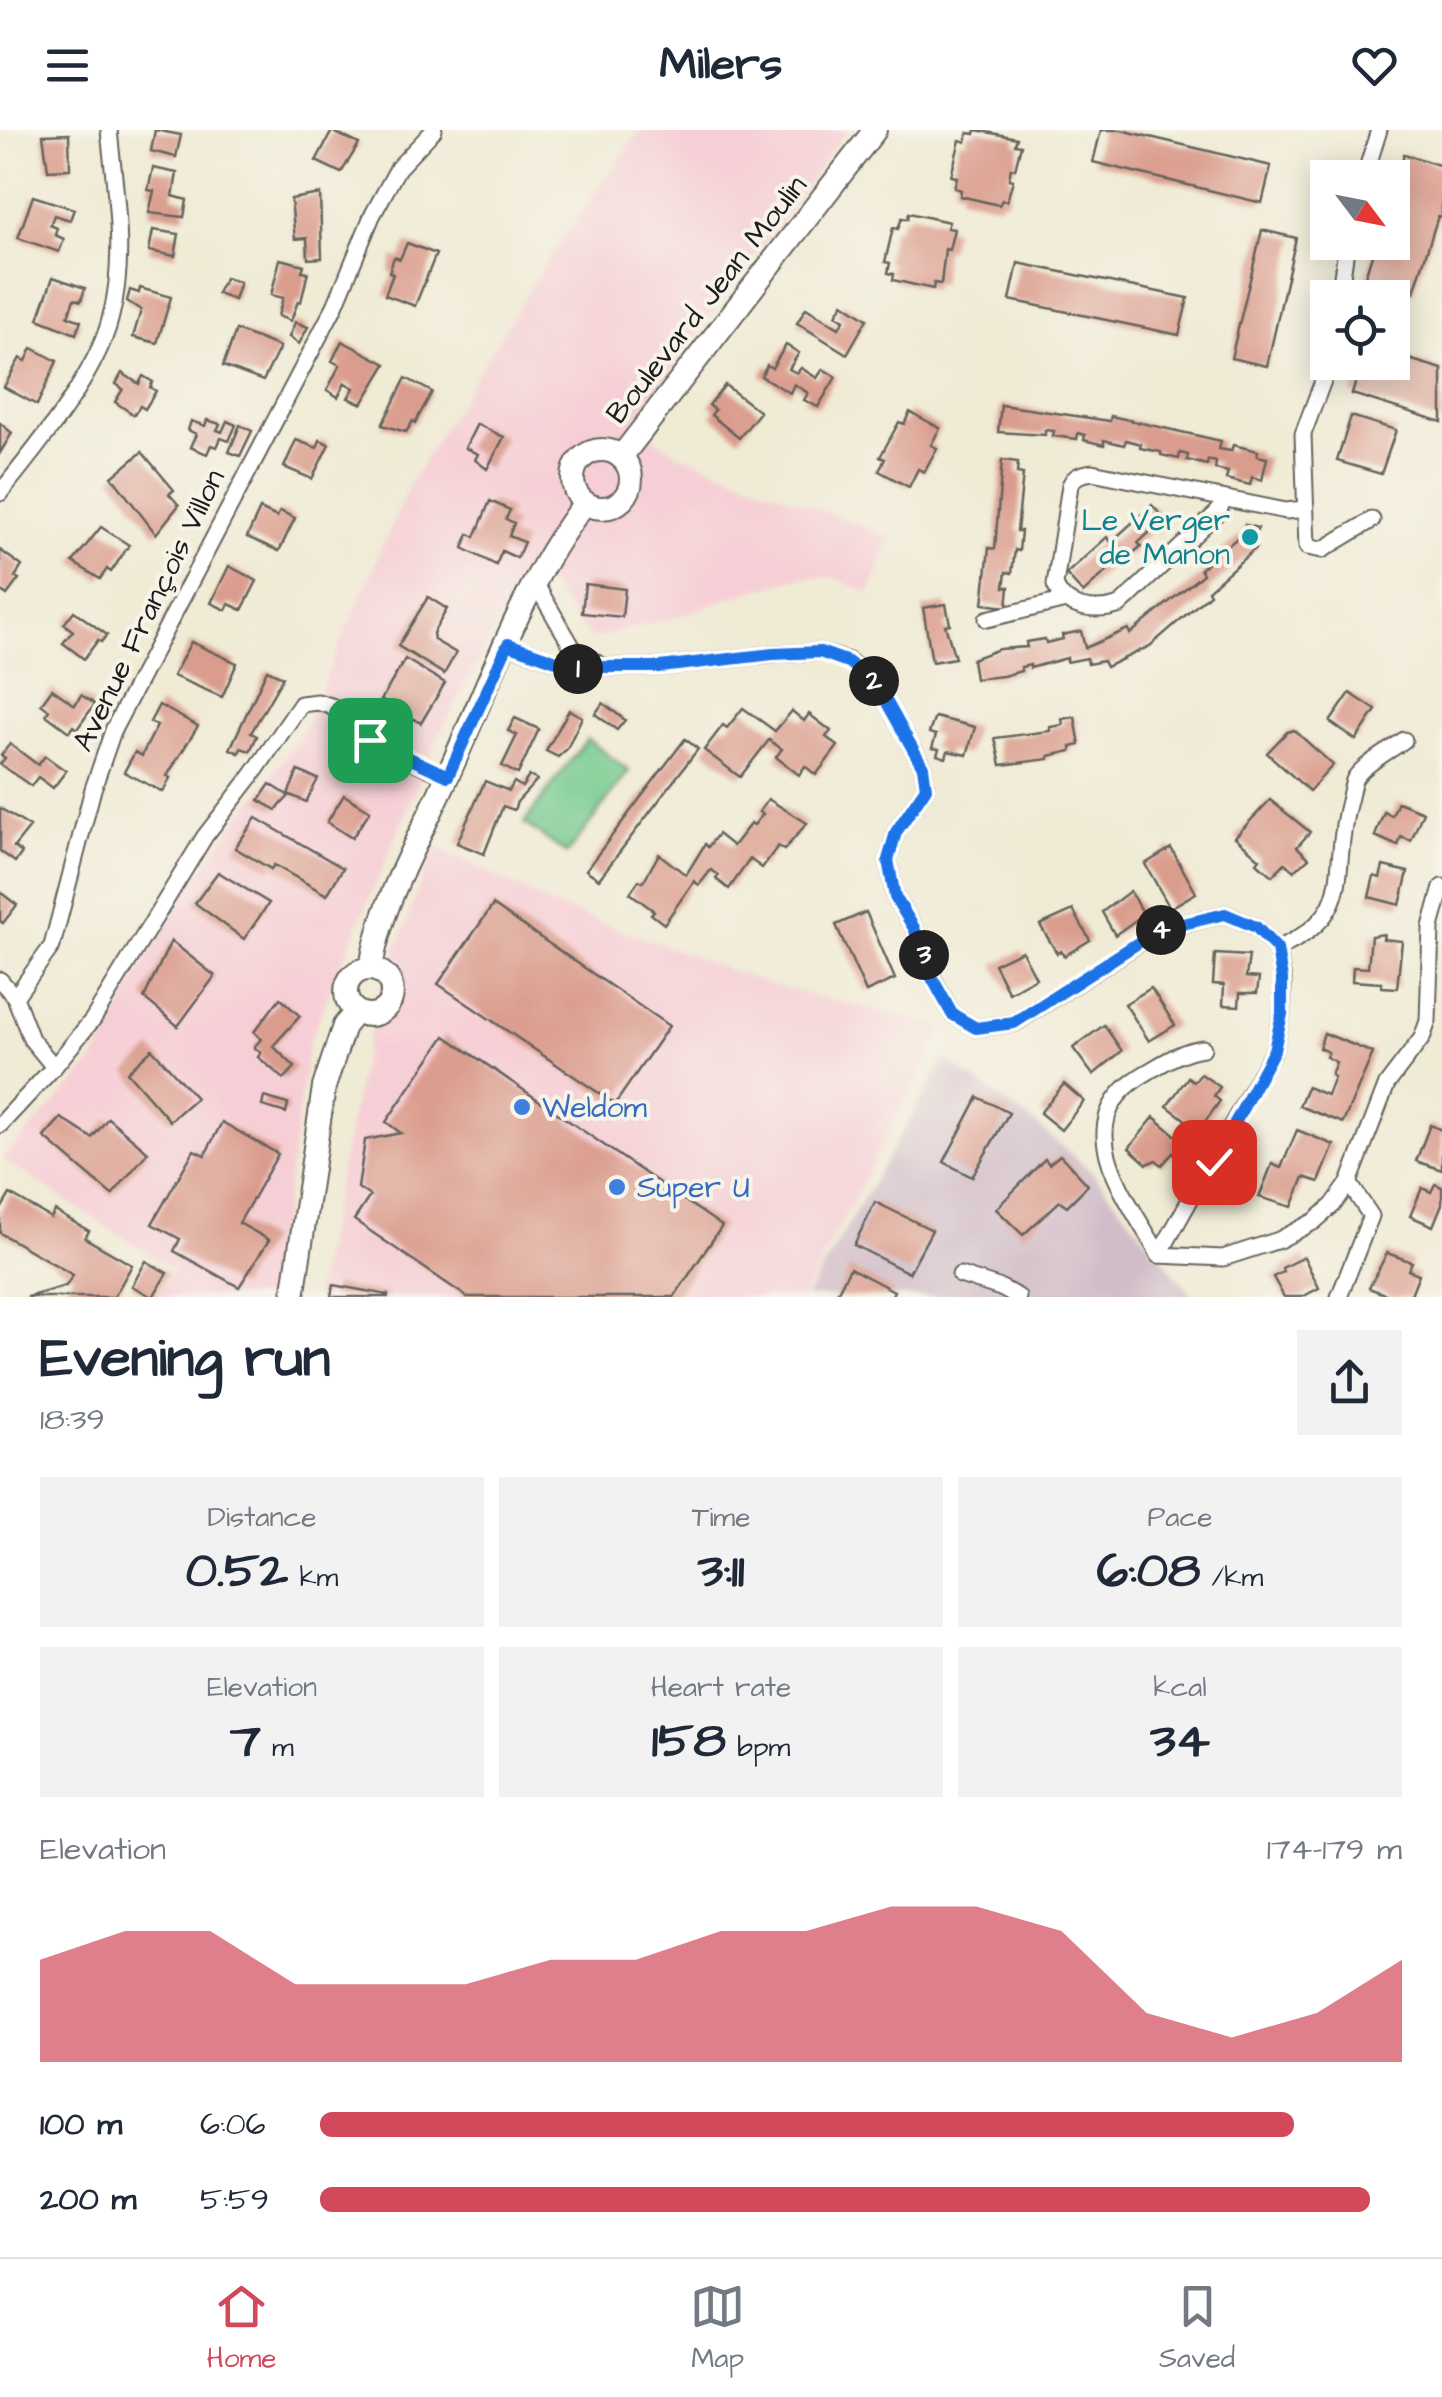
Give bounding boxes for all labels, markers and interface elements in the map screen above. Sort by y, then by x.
text: Milers [660,34,782,96]
icon: menu [40,38,95,93]
icon: heart [1347,38,1402,93]
north arrow [1310,160,1410,260]
map controls [1310,160,1410,380]
street label: Boulevard Jean Moulin [596,167,817,433]
button: locate [1310,280,1410,380]
street label: Avenue François Villon [62,462,236,759]
place label: Le Verger de Manon [1081,500,1230,576]
marker: Le Verger de Manon [1239,526,1261,548]
pin: 1 [553,644,603,694]
text: 1 [576,649,580,688]
pin: 2 [849,656,899,706]
text: 2 [866,661,882,700]
pin [328,698,413,783]
icon: arrive [343,713,398,768]
pin: 4 [1136,905,1186,955]
text: 4 [1151,910,1171,949]
pin: 3 [899,930,949,980]
text: 3 [917,935,931,974]
place label: Weldom [542,1087,647,1129]
marker: Weldom [511,1096,533,1118]
pin [1172,1120,1257,1205]
icon: check [1187,1135,1242,1190]
place label: Super U [637,1167,750,1209]
marker: Super U [606,1176,628,1198]
text: Evening run [40,1321,330,1397]
button: share [1297,1330,1402,1435]
text: 18:39 [40,1397,105,1442]
text: Distance [208,1498,316,1537]
text: Time [692,1498,750,1537]
text: Pace [1148,1498,1212,1537]
text: 0.52 [186,1537,288,1606]
text: 3:11 [698,1537,744,1606]
text: 6:08 [1097,1537,1200,1606]
text: km [288,1558,338,1597]
text: /km [1200,1558,1263,1597]
text: Elevation [207,1668,317,1707]
text: Heart rate [651,1668,791,1707]
text: kcal [1153,1668,1207,1707]
text: 7 [230,1707,261,1776]
text: 158 [652,1707,726,1776]
text: 34 [1150,1707,1210,1776]
text: m [261,1728,294,1767]
text: bpm [726,1728,790,1767]
text: Elevation [40,1827,166,1872]
text: 174–179 m [1267,1827,1402,1872]
text: 100 m [40,2102,122,2147]
text: 6:06 [200,2102,266,2147]
text: 200 m [40,2177,136,2222]
text: 5:59 [200,2177,269,2222]
tab: Home [207,2279,277,2378]
tab: Map [690,2279,745,2378]
tab: Saved [1159,2279,1235,2378]

